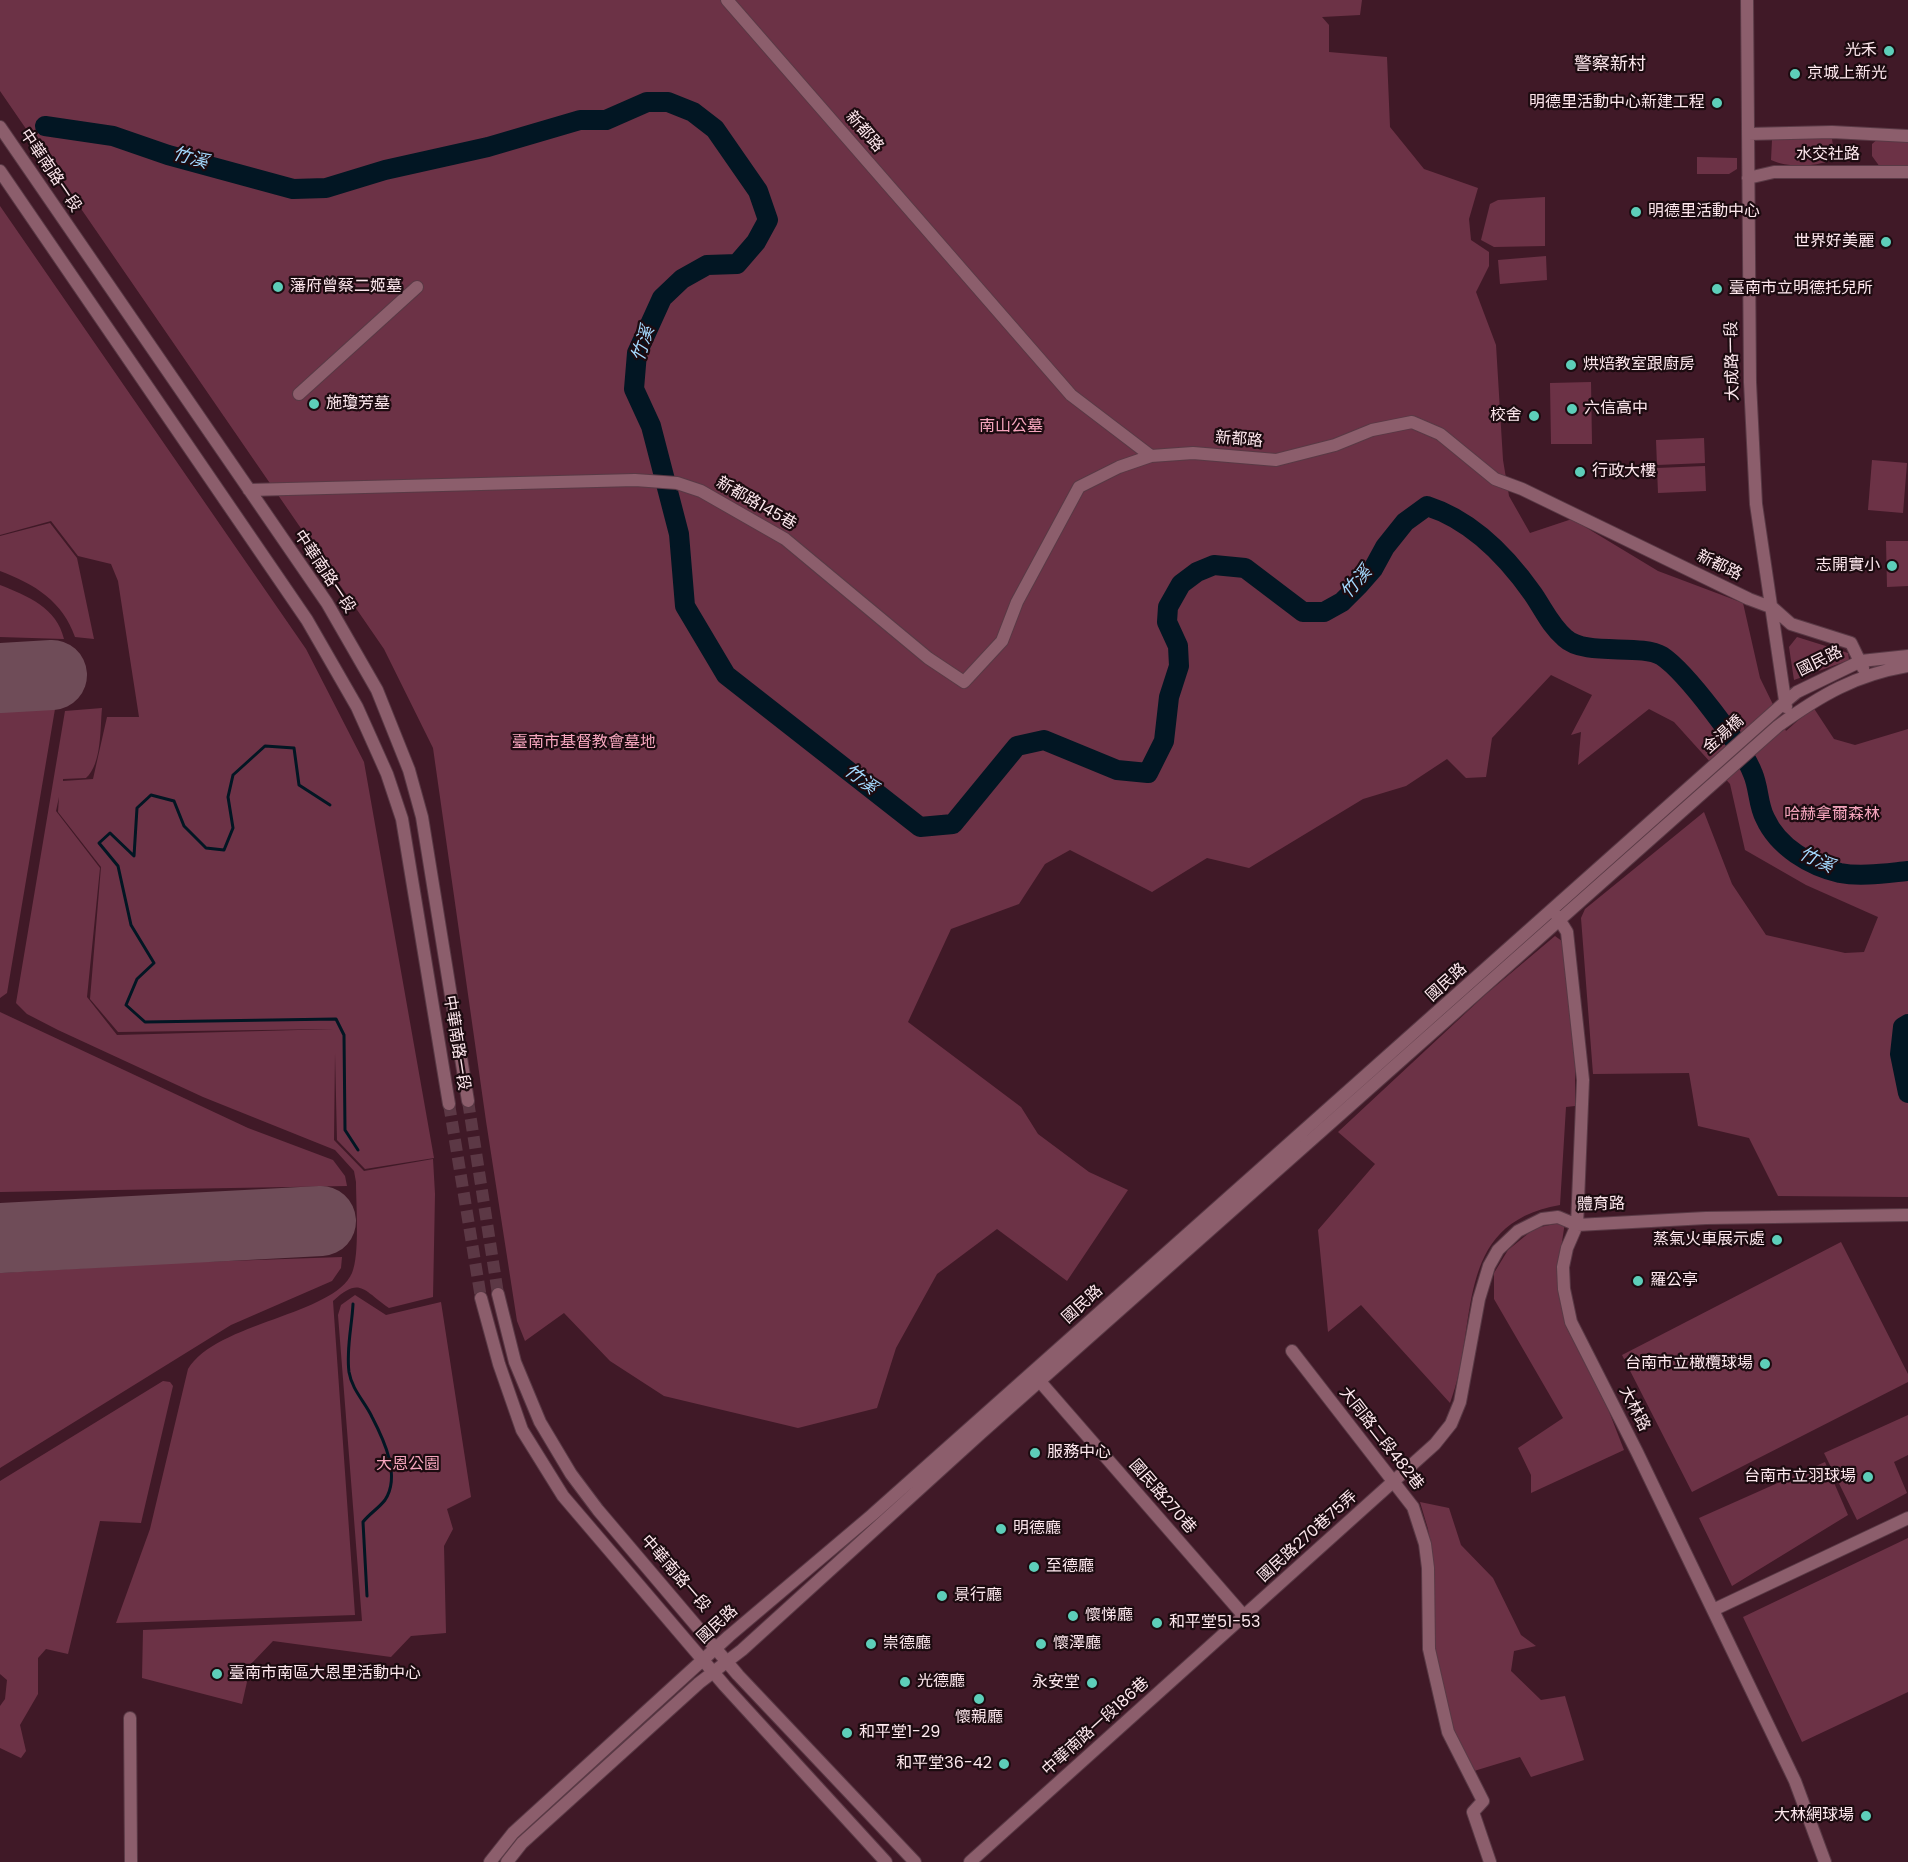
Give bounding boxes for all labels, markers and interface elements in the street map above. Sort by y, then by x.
place label: 光禾 [1845,41,1877,61]
marker: 光禾 [1882,44,1896,58]
district label: 警察新村 [1574,54,1646,76]
place label: 京城上新光 [1807,64,1887,84]
marker: 京城上新光 [1788,67,1802,81]
place label: 明德里活動中心新建工程 [1529,93,1705,113]
marker: 明德里活動中心新建工程 [1710,96,1724,110]
street label: 新都路 [841,108,887,156]
street label: 中華南路一段 [15,126,85,216]
water label: 竹溪 [170,144,210,174]
street label: 水交社路 [1796,145,1860,165]
place label: 明德里活動中心 [1648,202,1760,222]
marker: 明德里活動中心 [1629,205,1643,219]
place label: 世界好美麗 [1794,232,1874,252]
marker: 世界好美麗 [1879,235,1893,249]
place label: 藩府曾蔡二姬墓 [290,277,402,297]
place label: 臺南市立明德托兒所 [1729,279,1873,299]
marker: 藩府曾蔡二姬墓 [271,280,285,294]
marker: 臺南市立明德托兒所 [1710,282,1724,296]
street label: 大成路一段 [1723,321,1743,401]
water label: 竹溪 [628,324,660,364]
place label: 烘焙教室跟廚房 [1583,355,1695,375]
marker: 烘焙教室跟廚房 [1564,358,1578,372]
place label: 施瓊芳墓 [326,394,390,414]
marker: 施瓊芳墓 [307,397,321,411]
place label: 六信高中 [1584,399,1648,419]
marker: 六信高中 [1565,402,1579,416]
place label: 校舍 [1490,406,1522,426]
marker: 校舍 [1527,409,1541,423]
park label: 南山公墓 [979,417,1043,437]
street label: 新都路 [1214,428,1264,452]
place label: 行政大樓 [1592,462,1656,482]
marker: 行政大樓 [1573,465,1587,479]
street label: 新都路145巷 [713,473,799,535]
street label: 中華南路一段 [289,527,359,617]
street label: 新都路 [1693,547,1745,585]
place label: 志開實小 [1816,556,1880,576]
marker: 志開實小 [1885,559,1899,573]
water label: 竹溪 [1337,562,1377,604]
street label: 國民路 [1794,643,1846,681]
street label: 金湯橋 [1700,712,1748,758]
park label: 臺南市基督教會墓地 [512,733,656,753]
water label: 竹溪 [839,760,881,800]
park label: 哈赫拿爾森林 [1784,805,1880,825]
water label: 竹溪 [1795,844,1837,878]
street label: 國民路 [1423,960,1471,1006]
street label: 中華南路一段 [439,994,473,1092]
street label: 體育路 [1577,1195,1625,1215]
place label: 蒸氣火車展示處 [1653,1230,1765,1250]
marker: 蒸氣火車展示處 [1770,1233,1784,1247]
place label: 羅公亭 [1650,1271,1698,1291]
marker: 羅公亭 [1631,1274,1645,1288]
street label: 國民路 [1059,1282,1107,1328]
place label: 台南市立橄欖球場 [1625,1354,1753,1374]
marker: 台南市立橄欖球場 [1758,1357,1772,1371]
street label: 大林路 [1615,1383,1653,1435]
street label: 大同路二段482巷 [1335,1384,1427,1494]
place label: 服務中心 [1047,1443,1111,1463]
marker: 服務中心 [1028,1446,1042,1460]
park label: 大恩公園 [376,1455,440,1475]
street label: 國民路270巷 [1125,1456,1199,1538]
place label: 台南市立羽球場 [1744,1467,1856,1487]
marker: 台南市立羽球場 [1861,1470,1875,1484]
street label: 國民路270巷75弄 [1254,1487,1362,1587]
place label: 明德廳 [1013,1519,1061,1539]
marker: 明德廳 [994,1522,1008,1536]
street label: 中華南路一段 [636,1531,714,1617]
place label: 至德廳 [1046,1557,1094,1577]
marker: 至德廳 [1027,1560,1041,1574]
place label: 景行廳 [954,1586,1002,1606]
marker: 景行廳 [935,1589,949,1603]
street label: 國民路 [694,1602,742,1648]
place label: 懷悌廳 [1085,1606,1133,1626]
marker: 懷悌廳 [1066,1609,1080,1623]
place label: 和平堂51-53 [1169,1613,1260,1633]
marker: 和平堂51-53 [1150,1616,1164,1630]
place label: 崇德廳 [883,1634,931,1654]
place label: 懷澤廳 [1053,1634,1101,1654]
marker: 崇德廳 [864,1637,878,1651]
marker: 懷澤廳 [1034,1637,1048,1651]
place label: 臺南市南區大恩里活動中心 [229,1664,421,1684]
marker: 臺南市南區大恩里活動中心 [210,1667,224,1681]
place label: 光德廳 [917,1672,965,1692]
place label: 永安堂 [1032,1673,1080,1693]
street label: 中華南路一段186巷 [1039,1674,1153,1780]
marker: 光德廳 [898,1675,912,1689]
marker: 永安堂 [1085,1676,1099,1690]
marker: 懷親廳 [972,1692,986,1706]
place label: 懷親廳 [955,1708,1003,1728]
place label: 和平堂1-29 [859,1723,940,1743]
marker: 和平堂1-29 [840,1726,854,1740]
place label: 和平堂36-42 [896,1754,992,1774]
marker: 和平堂36-42 [997,1757,1011,1771]
place label: 大林網球場 [1774,1806,1854,1826]
marker: 大林網球場 [1859,1809,1873,1823]

